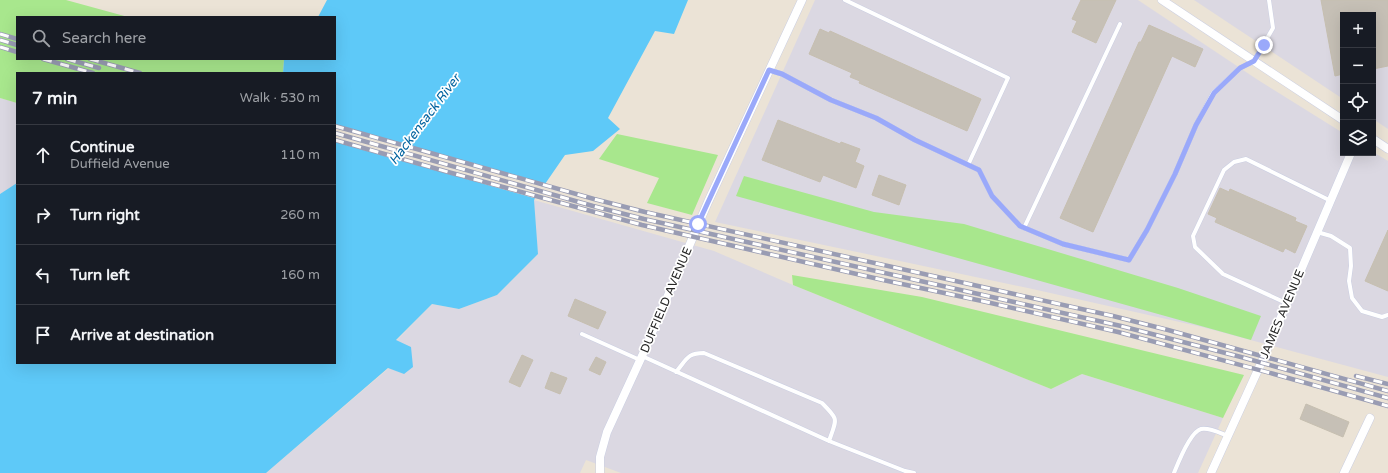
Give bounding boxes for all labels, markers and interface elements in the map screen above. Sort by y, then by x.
map controls [1340,12,1376,156]
button: + [1340,12,1376,48]
search box [16,16,336,60]
icon: search [30,27,52,49]
text: Search here [62,29,146,47]
route end [1255,36,1273,54]
button: − [1340,48,1376,84]
water label: Hackensack River [386,70,465,168]
button: locate [1340,84,1376,120]
text: 7 min [32,88,77,109]
text: Walk · 530 m [240,90,320,106]
button: layers [1340,120,1376,156]
text: Continue [70,138,134,156]
icon: ahead [32,144,54,166]
text: 110 m [280,147,320,163]
text: Duffield Avenue [70,156,170,172]
icon: right [32,204,54,226]
text: Turn right [70,206,140,224]
text: 260 m [280,207,320,223]
route start [689,215,707,233]
street label: DUFFIELD AVENUE [637,245,695,355]
icon: left [32,264,54,286]
text: Turn left [70,266,130,284]
text: 160 m [280,267,320,283]
street label: JAMES AVENUE [1257,267,1307,361]
icon: arrive [32,324,54,346]
text: Arrive at destination [70,326,214,344]

